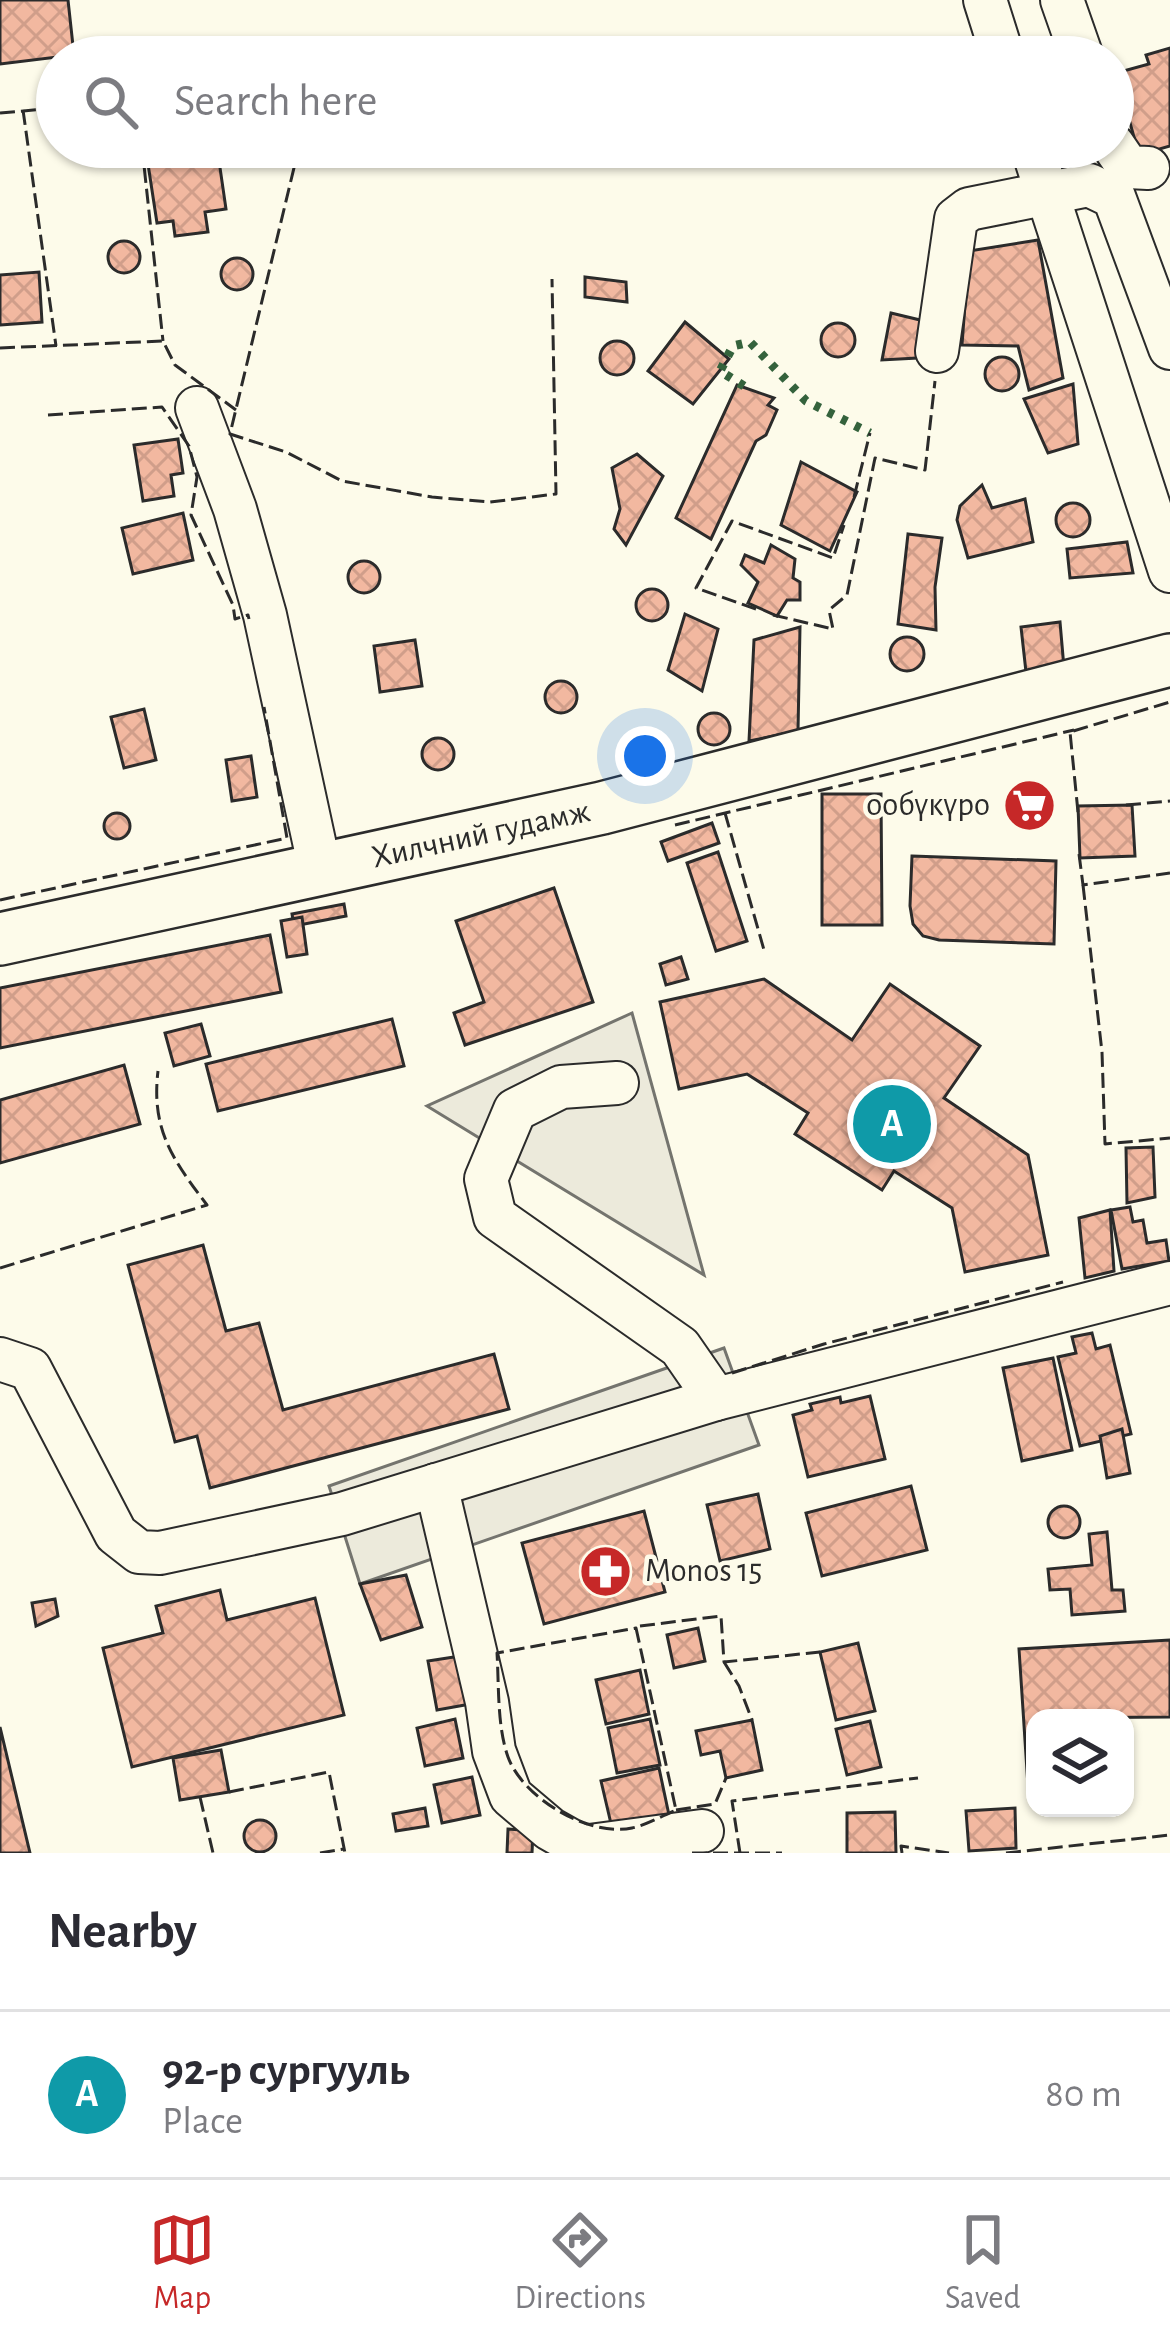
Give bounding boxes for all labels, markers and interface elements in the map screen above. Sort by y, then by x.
search box [36,36,1134,168]
icon: search [78,69,144,135]
text: Search here [174,79,377,124]
your location [615,726,675,786]
supermarket icon: ообүкүро [1001,777,1057,833]
place label: ообүкүро [866,789,990,822]
street label: Хилчний гудамж [369,795,593,874]
pin: A [853,1079,931,1169]
pharmacy icon: Monos 15 [578,1543,634,1599]
place label: Monos 15 [645,1555,762,1588]
map controls [1026,1709,1134,1817]
button: layers [1026,1709,1134,1817]
text: Nearby [48,1906,197,1957]
text: 92-р сургууль [162,2048,410,2093]
text: A [75,2075,99,2114]
text: 80 m [1045,2075,1122,2114]
text: Place [162,2102,243,2141]
tab: Map [149,2207,215,2319]
tab: Directions [514,2207,646,2319]
tab: Saved [945,2207,1020,2319]

